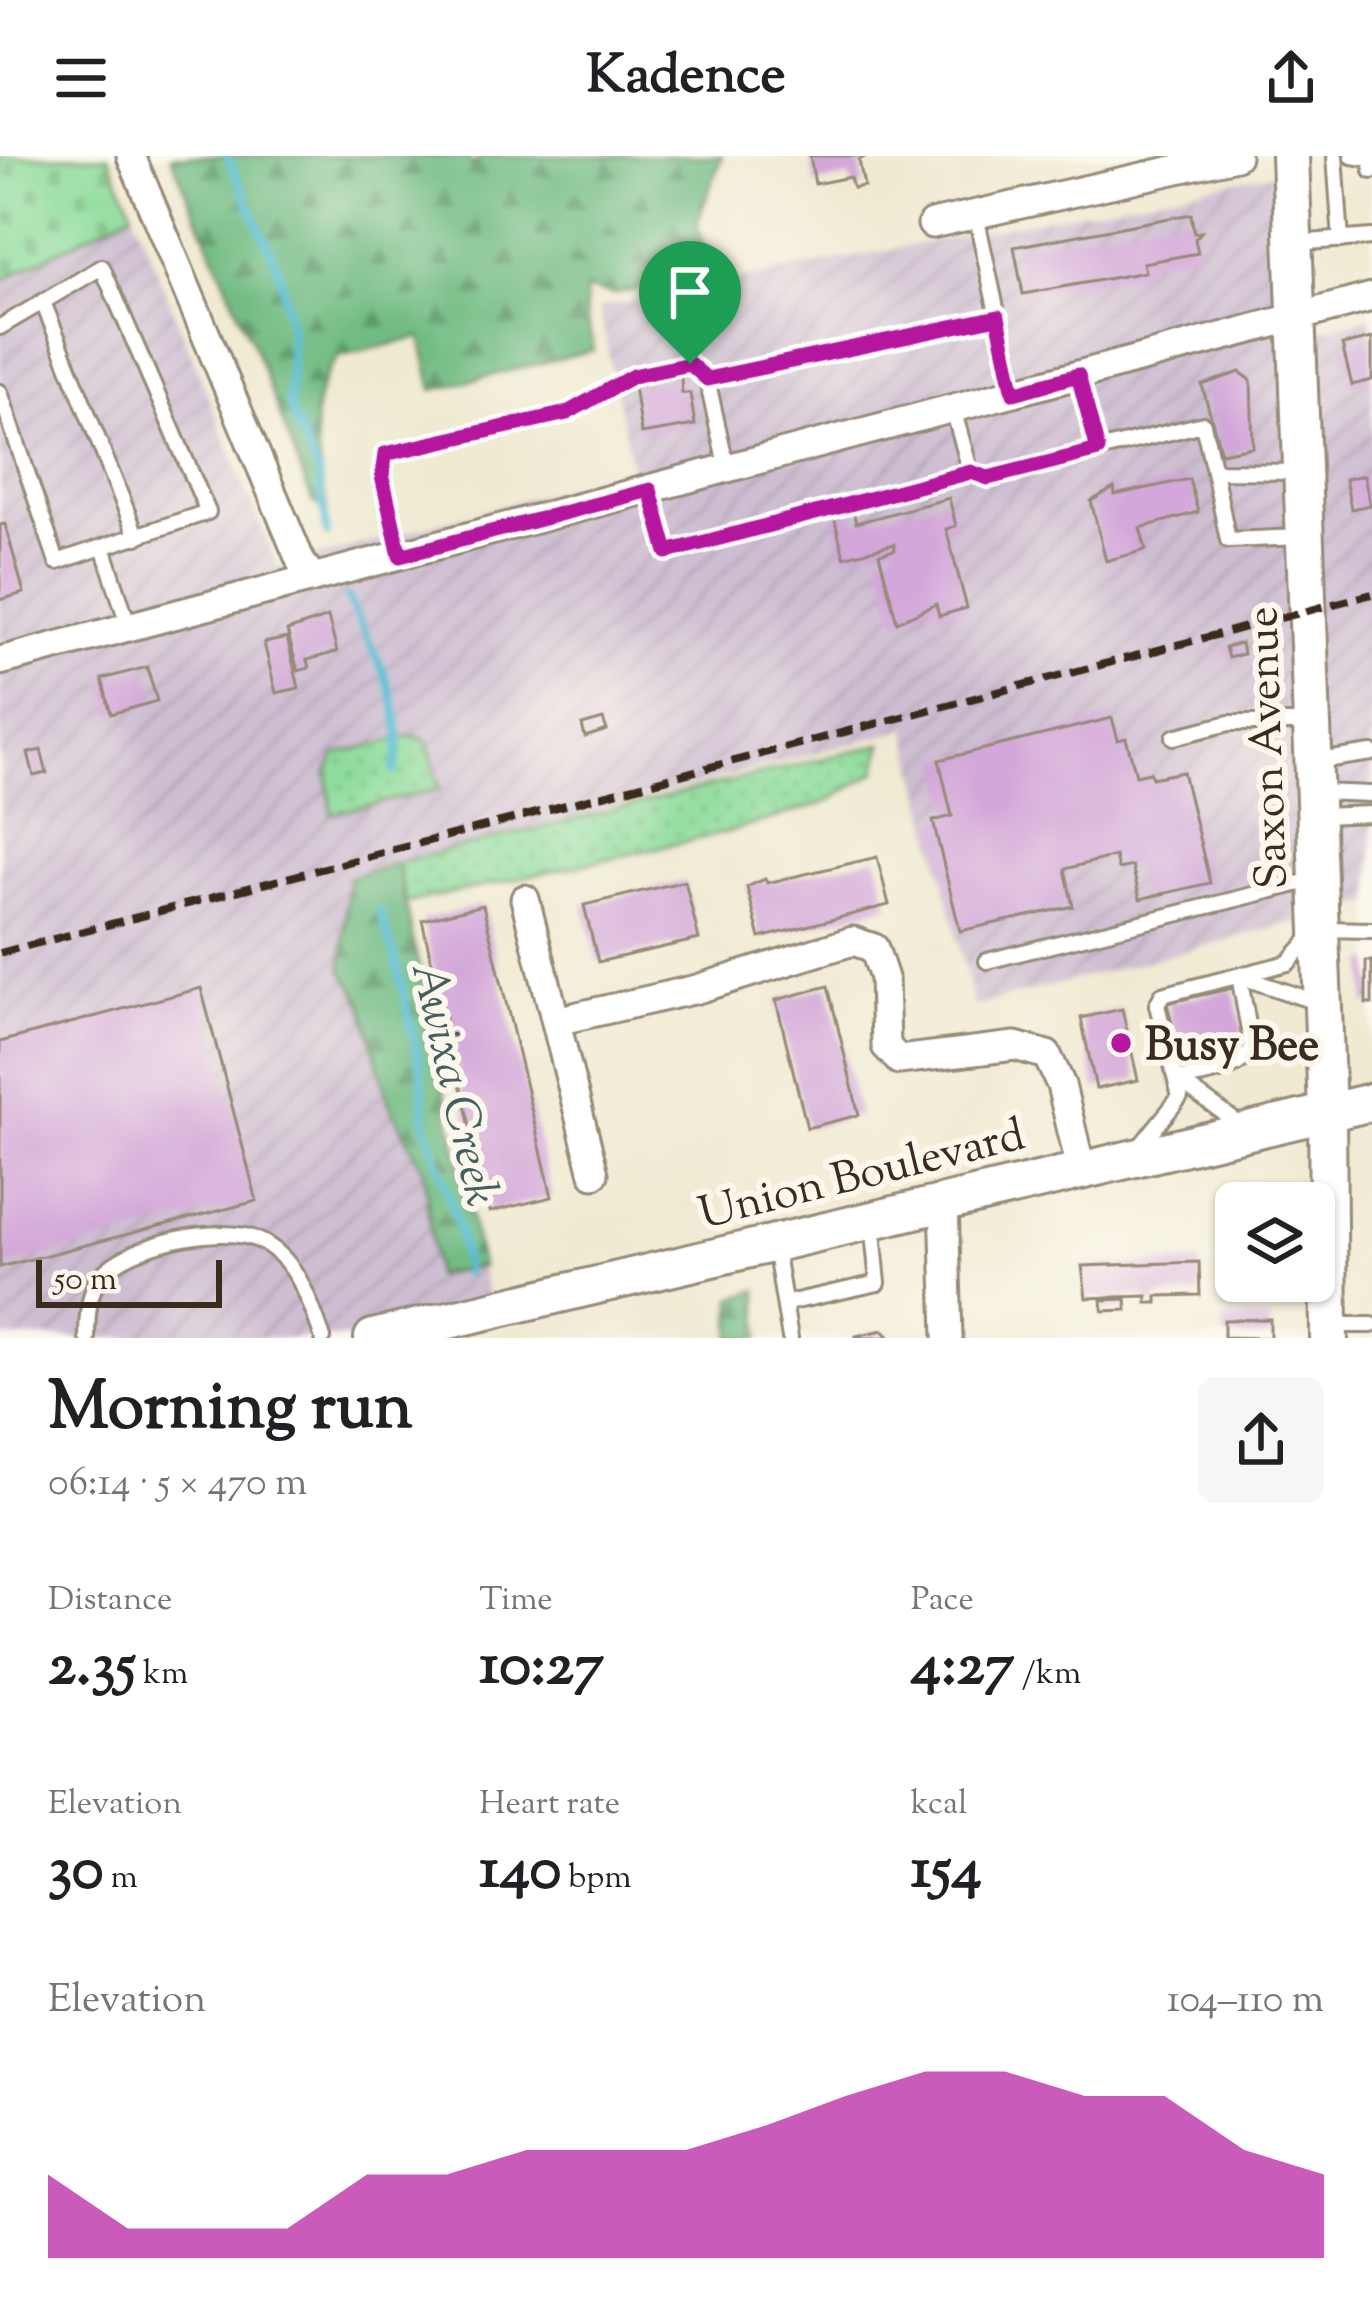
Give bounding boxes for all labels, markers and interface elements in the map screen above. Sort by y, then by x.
text: Kadence [586,39,786,117]
icon: menu [48,45,114,111]
icon: share [1258,45,1324,111]
pin [639,241,741,364]
icon: arrive [657,259,723,325]
street label: Saxon Avenue [1233,605,1308,890]
water label: Awixa Creek [390,956,513,1213]
place label: Busy Bee [1145,1016,1319,1081]
marker: Busy Bee [1108,1030,1134,1056]
street label: Union Boulevard [692,1105,1032,1249]
map controls [1215,1182,1335,1302]
button: layers [1215,1182,1335,1302]
scale bar [36,1254,222,1307]
text: 50 m [54,1257,117,1305]
text: Morning run [48,1364,413,1459]
button: share [1198,1377,1324,1503]
text: 06:14 · 5 × 470 m [48,1457,307,1513]
text: Distance [48,1577,172,1625]
text: Time [479,1577,553,1625]
text: Pace [911,1577,974,1625]
text: 2.35 [48,1625,136,1712]
text: 10:27 [479,1625,604,1712]
text: 4:27 [911,1625,1015,1712]
text: km [136,1651,188,1699]
text: /km [1015,1651,1081,1699]
text: Elevation [48,1781,182,1829]
text: Heart rate [479,1781,620,1829]
text: kcal [911,1781,967,1829]
text: 30 [48,1829,103,1916]
text: 140 [479,1829,561,1916]
text: 154 [911,1829,982,1916]
text: m [103,1855,138,1903]
text: bpm [561,1855,632,1903]
text: Elevation [48,1974,206,2030]
text: 104–110 m [1167,1974,1324,2030]

